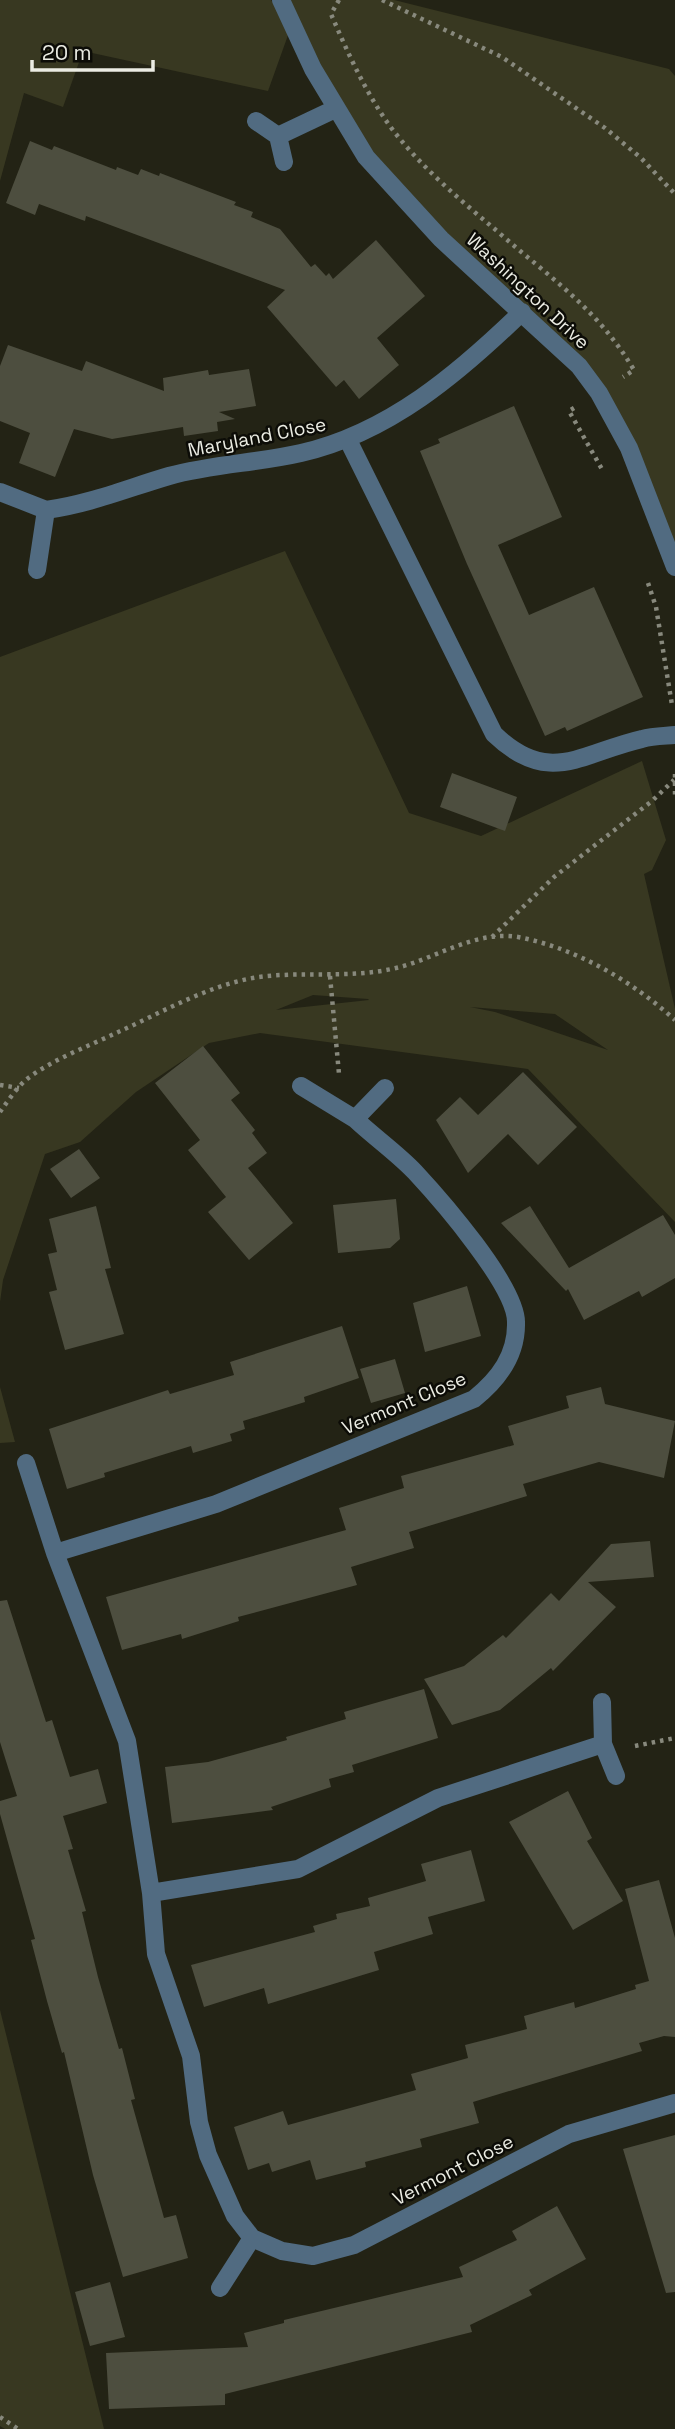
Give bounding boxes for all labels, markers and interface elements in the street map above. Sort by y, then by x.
scale bar [32,28,152,72]
text: 20 m [42,39,92,66]
street label: Washington Drive [461,227,595,355]
street label: Maryland Close [186,411,328,463]
street label: Vermont Close [338,1366,470,1440]
street label: Vermont Close [388,2129,518,2211]

